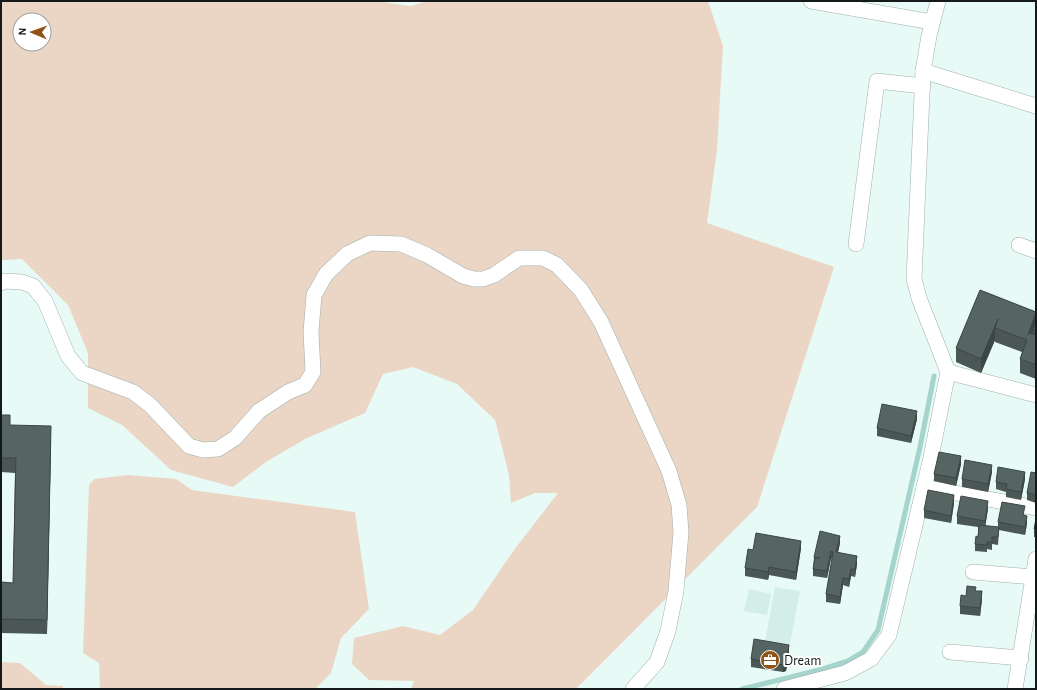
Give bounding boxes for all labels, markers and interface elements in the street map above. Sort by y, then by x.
north arrow [12,12,52,52]
text: N [17,28,28,36]
office icon: Dream [759,649,781,671]
place label: Dream [784,654,822,668]

